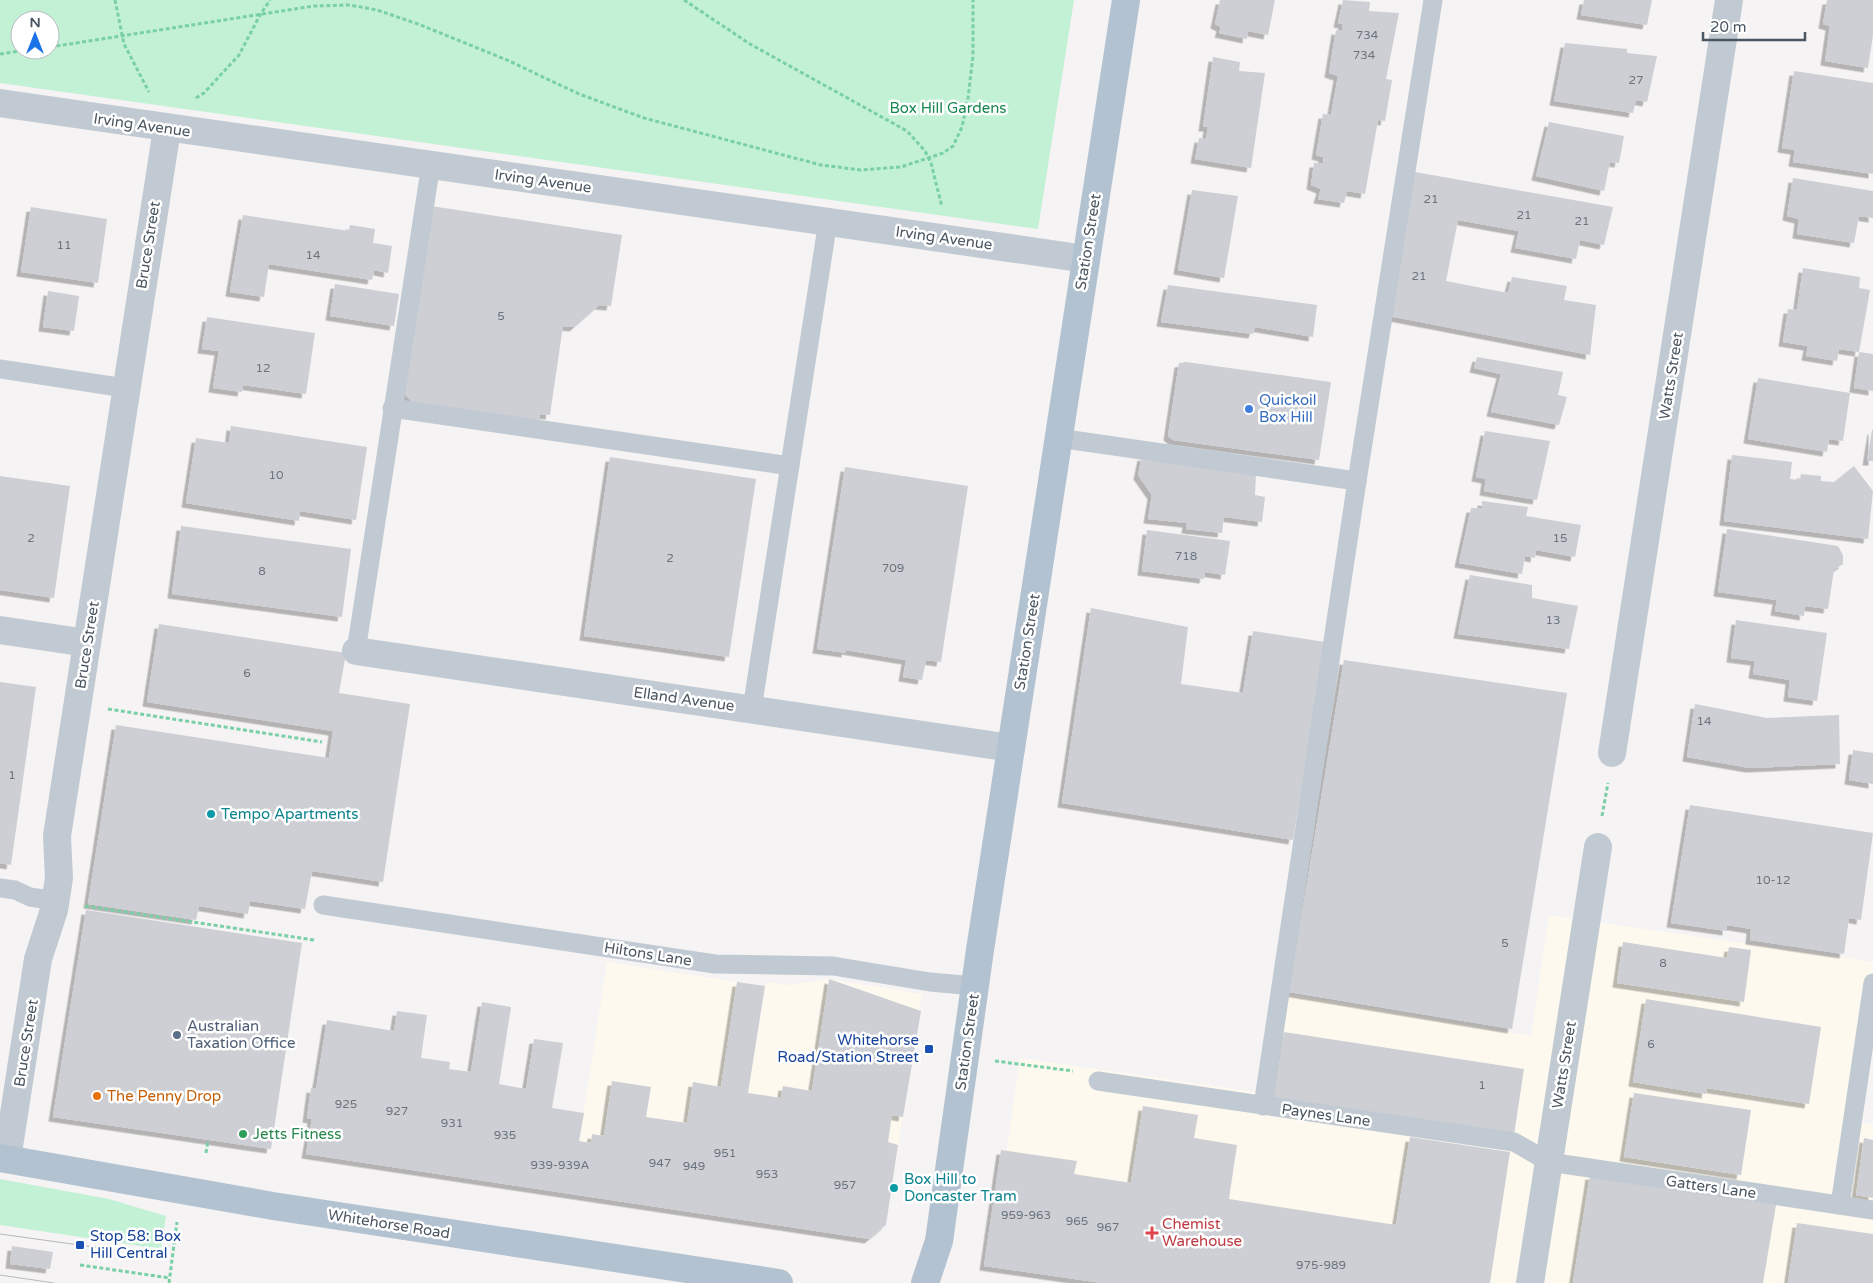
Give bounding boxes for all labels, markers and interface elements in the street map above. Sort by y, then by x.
north arrow [10,10,60,60]
scale bar [1703,10,1806,42]
text: N [29,14,41,31]
text: 20 m [1710,18,1747,36]
house number: 734 [1356,28,1379,42]
house number: 734 [1353,48,1376,62]
house number: 27 [1628,73,1644,87]
park label: Box Hill Gardens [889,99,1007,117]
street label: Irving Avenue [92,109,192,141]
street label: Irving Avenue [493,165,593,197]
street label: Station Street [1071,192,1105,292]
house number: 21 [1423,192,1439,206]
street label: Bruce Street [132,200,164,290]
house number: 21 [1516,208,1532,222]
house number: 21 [1574,214,1590,228]
street label: Irving Avenue [894,222,994,254]
house number: 11 [56,238,72,252]
house number: 14 [305,248,321,262]
house number: 21 [1411,269,1427,283]
house number: 5 [497,309,505,323]
street label: Watts Street [1655,331,1687,421]
house number: 12 [255,361,271,375]
place label: Quickoil Box Hill [1259,391,1317,426]
marker: Quickoil Box Hill [1243,403,1255,415]
house number: 10 [268,468,284,482]
house number: 2 [27,531,35,545]
house number: 15 [1552,531,1568,545]
house number: 718 [1175,549,1197,563]
house number: 2 [666,551,674,565]
house number: 709 [882,561,904,575]
house number: 8 [258,564,266,578]
street label: Station Street [1010,592,1044,692]
street label: Bruce Street [71,600,103,690]
house number: 13 [1545,613,1561,627]
house number: 6 [243,666,251,680]
street label: Elland Avenue [632,683,736,715]
house number: 14 [1696,714,1712,728]
house number: 1 [8,768,16,782]
place label: Tempo Apartments [221,805,359,823]
marker: Tempo Apartments [205,808,217,820]
house number: 10-12 [1755,873,1791,887]
house number: 5 [1501,936,1509,950]
street label: Hiltons Lane [603,938,693,970]
house number: 8 [1659,956,1667,970]
street label: Station Street [951,992,983,1091]
street label: Bruce Street [10,998,42,1088]
place label: Australian Taxation Office [187,1017,295,1052]
street label: Watts Street [1548,1020,1580,1110]
marker: Australian Taxation Office [171,1029,183,1041]
place label: Whitehorse Road/Station Street [777,1031,919,1066]
house number: 6 [1647,1037,1655,1051]
marker: Whitehorse Road/Station Street [923,1043,935,1055]
house number: 1 [1478,1078,1486,1092]
place label: The Penny Drop [107,1087,221,1105]
marker: The Penny Drop [91,1090,103,1102]
house number: 925 [335,1097,357,1111]
street label: Paynes Lane [1280,1100,1372,1130]
house number: 927 [386,1104,408,1118]
house number: 931 [441,1116,463,1130]
place label: Jetts Fitness [253,1125,342,1143]
marker: Jetts Fitness [237,1128,249,1140]
house number: 935 [494,1128,516,1142]
house number: 951 [714,1146,736,1160]
house number: 947 [649,1156,671,1170]
house number: 939-939A [530,1158,590,1172]
house number: 949 [683,1159,705,1173]
house number: 953 [756,1167,778,1181]
place label: Box Hill to Doncaster Tram [904,1170,1017,1205]
street label: Gatters Lane [1665,1172,1757,1202]
house number: 957 [834,1178,856,1192]
marker: Box Hill to Doncaster Tram [888,1182,900,1194]
street label: Whitehorse Road [327,1205,451,1243]
house number: 959-963 [1001,1208,1051,1222]
house number: 965 [1066,1214,1088,1228]
place label: Chemist Warehouse [1162,1215,1242,1250]
house number: 967 [1097,1220,1119,1234]
place label: Stop 58: Box Hill Central [90,1227,181,1262]
marker: Chemist Warehouse [1146,1227,1158,1239]
marker: Stop 58: Box Hill Central [74,1239,86,1251]
house number: 975-989 [1296,1258,1346,1272]

